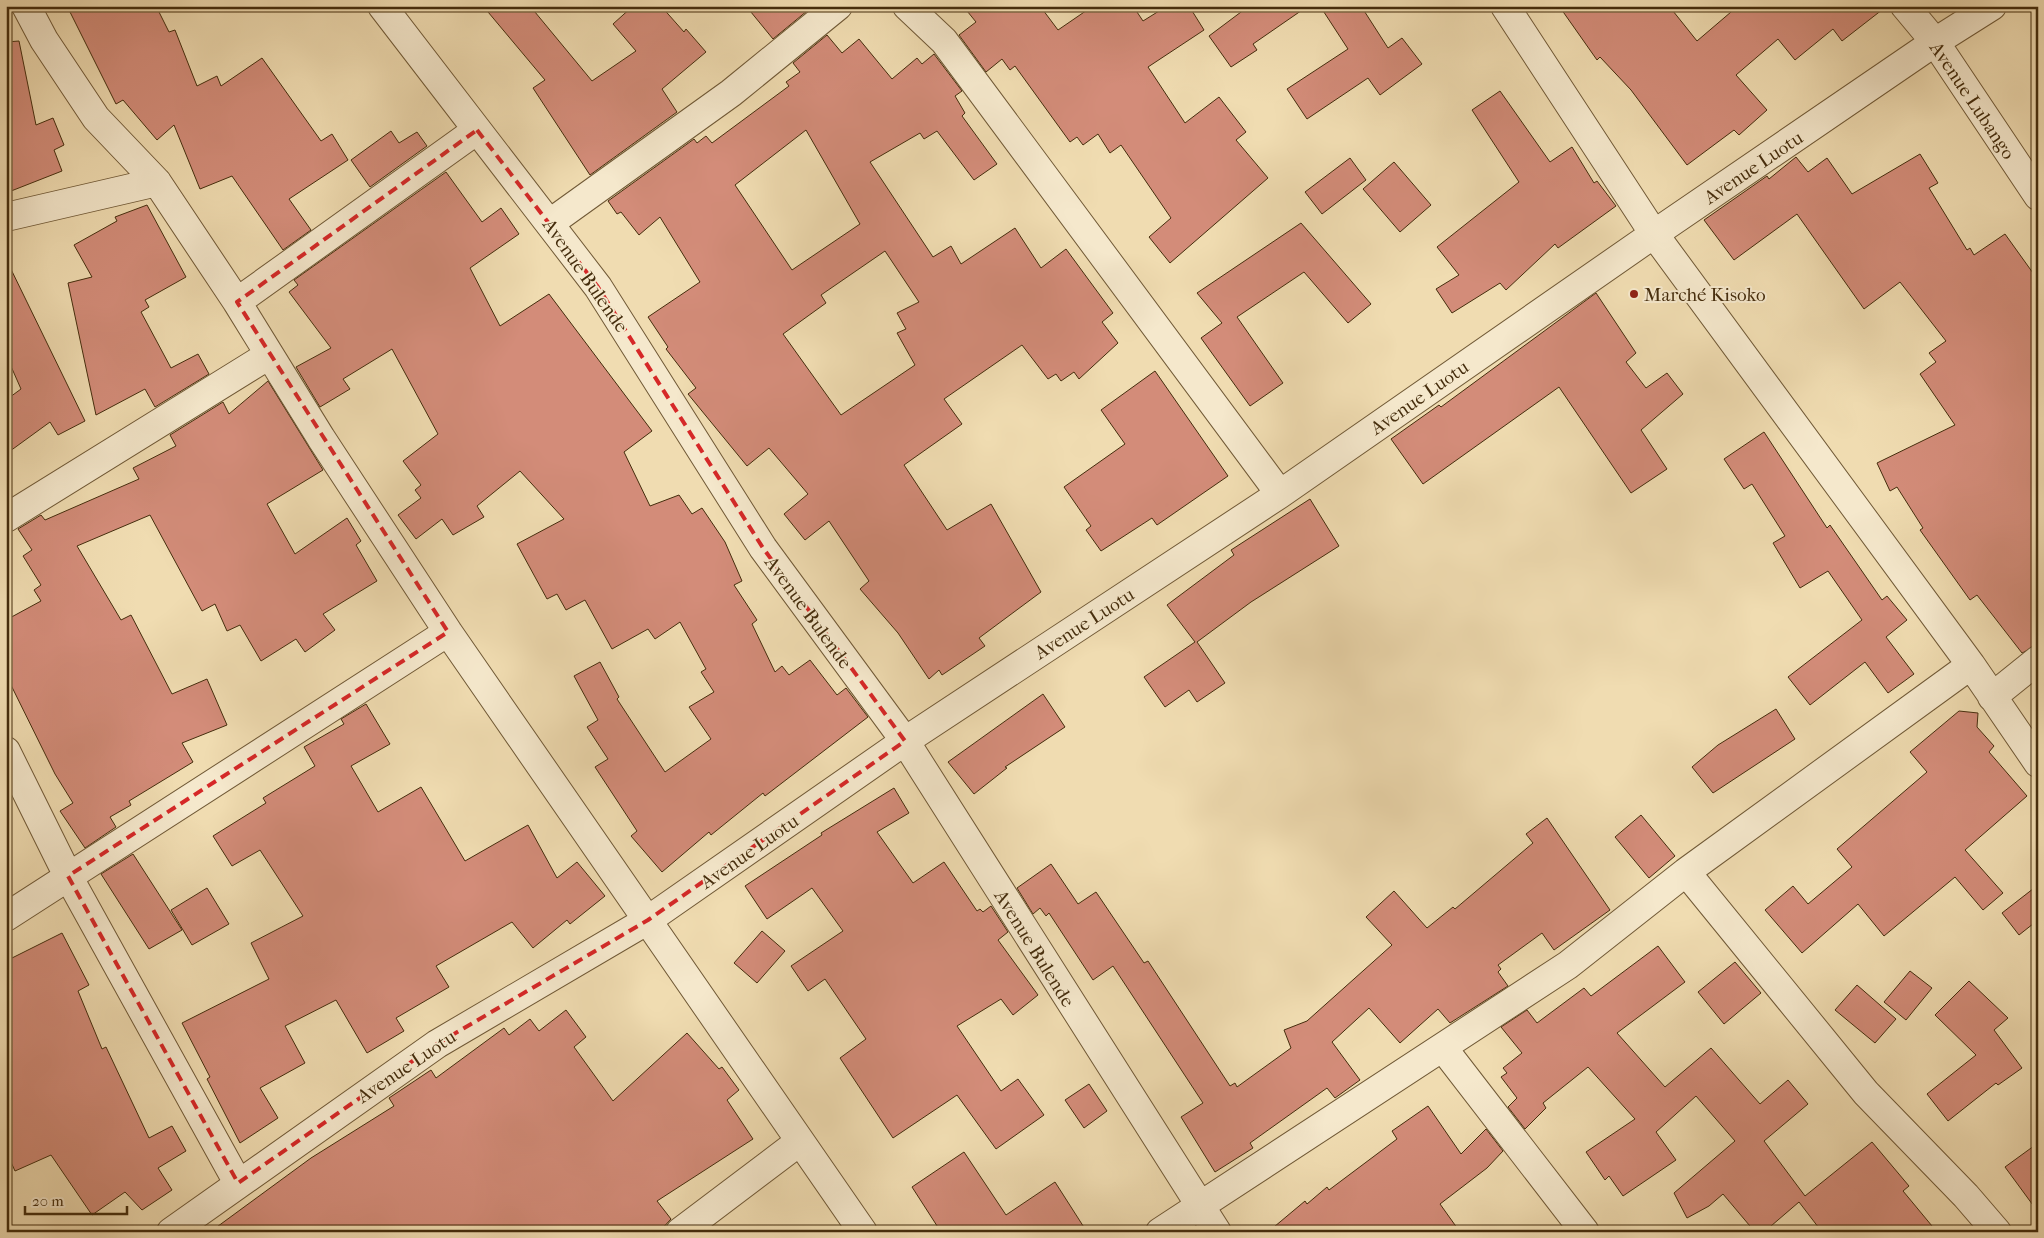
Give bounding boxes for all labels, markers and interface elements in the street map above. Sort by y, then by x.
street label: Avenue Lubango [1924,37,2020,164]
street label: Avenue Luotu [1699,127,1807,210]
street label: Avenue Bulende [537,214,633,337]
place label: Marché Kisoko [1644,284,1766,306]
marker: Marché Kisoko [1628,288,1640,300]
street label: Avenue Luotu [1366,356,1473,440]
street label: Avenue Bulende [759,551,856,673]
street label: Avenue Luotu [1030,583,1139,665]
street label: Avenue Luotu [696,810,803,894]
street label: Avenue Bulende [989,885,1079,1011]
street label: Avenue Luotu [352,1026,460,1109]
scale bar [25,1183,128,1215]
text: 20 m [32,1192,64,1210]

